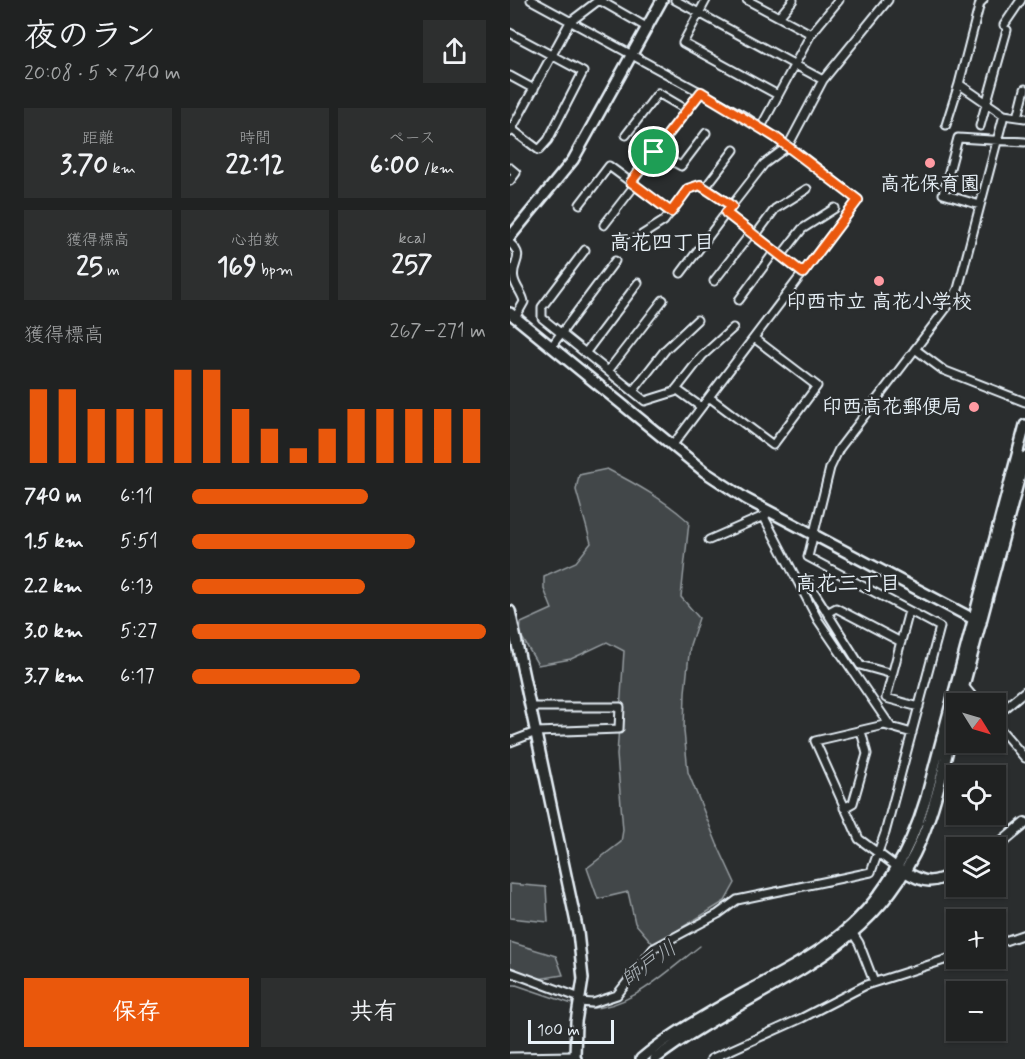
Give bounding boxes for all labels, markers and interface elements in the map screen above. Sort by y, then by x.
text: 夜のラン [24,15,156,59]
button: share [423,20,486,83]
text: 20:08 · 5 × 740 m [24,60,181,87]
pin [628,126,679,177]
text: 距離 [82,128,114,149]
text: 時間 [239,128,271,149]
text: ペース [388,128,436,149]
icon: arrive [637,135,670,168]
text: 3.70 [60,149,108,183]
text: 22:12 [226,149,284,183]
text: 6:00 [370,149,420,183]
marker: 高花保育園 [923,156,937,170]
text: km [108,158,136,179]
text: /km [420,158,454,179]
place label: 高花保育園 [880,171,980,198]
text: kcal [399,228,425,249]
district label: 高花四丁目 [610,229,715,257]
text: 獲得標高 [66,230,130,251]
text: 心拍数 [231,230,279,251]
text: 257 [391,249,433,283]
text: 25 [76,251,103,285]
text: 169 [217,251,257,285]
text: m [103,260,120,281]
text: bpm [257,260,293,281]
marker: 印西市立 高花小学校 [872,274,886,288]
place label: 印西市立 高花小学校 [786,289,972,316]
text: 267–271 m [390,318,486,345]
text: 獲得標高 [24,322,104,349]
place label: 印西高花郵便局 [822,394,962,421]
marker: 印西高花郵便局 [967,400,981,414]
text: 740 m [24,483,82,510]
text: 6:11 [120,483,153,510]
text: 1.5 km [24,528,84,555]
text: 5:51 [120,528,158,555]
district label: 高花三丁目 [796,570,901,598]
text: 2.2 km [24,573,82,600]
text: 6:13 [120,573,153,600]
text: 3.0 km [24,618,83,645]
text: 5:27 [120,618,157,645]
text: 3.7 km [24,663,84,690]
text: 6:17 [120,663,155,690]
north arrow [946,693,1006,753]
map controls [946,693,1006,1041]
button: locate [946,765,1006,825]
button: layers [946,837,1006,897]
button: + [946,909,1006,969]
water label: 師戸川 [615,934,683,994]
button: 保存 [24,978,249,1047]
button: 共有 [261,978,486,1047]
button: − [946,981,1006,1041]
scale bar [528,1017,614,1044]
text: 100 m [537,1020,580,1041]

